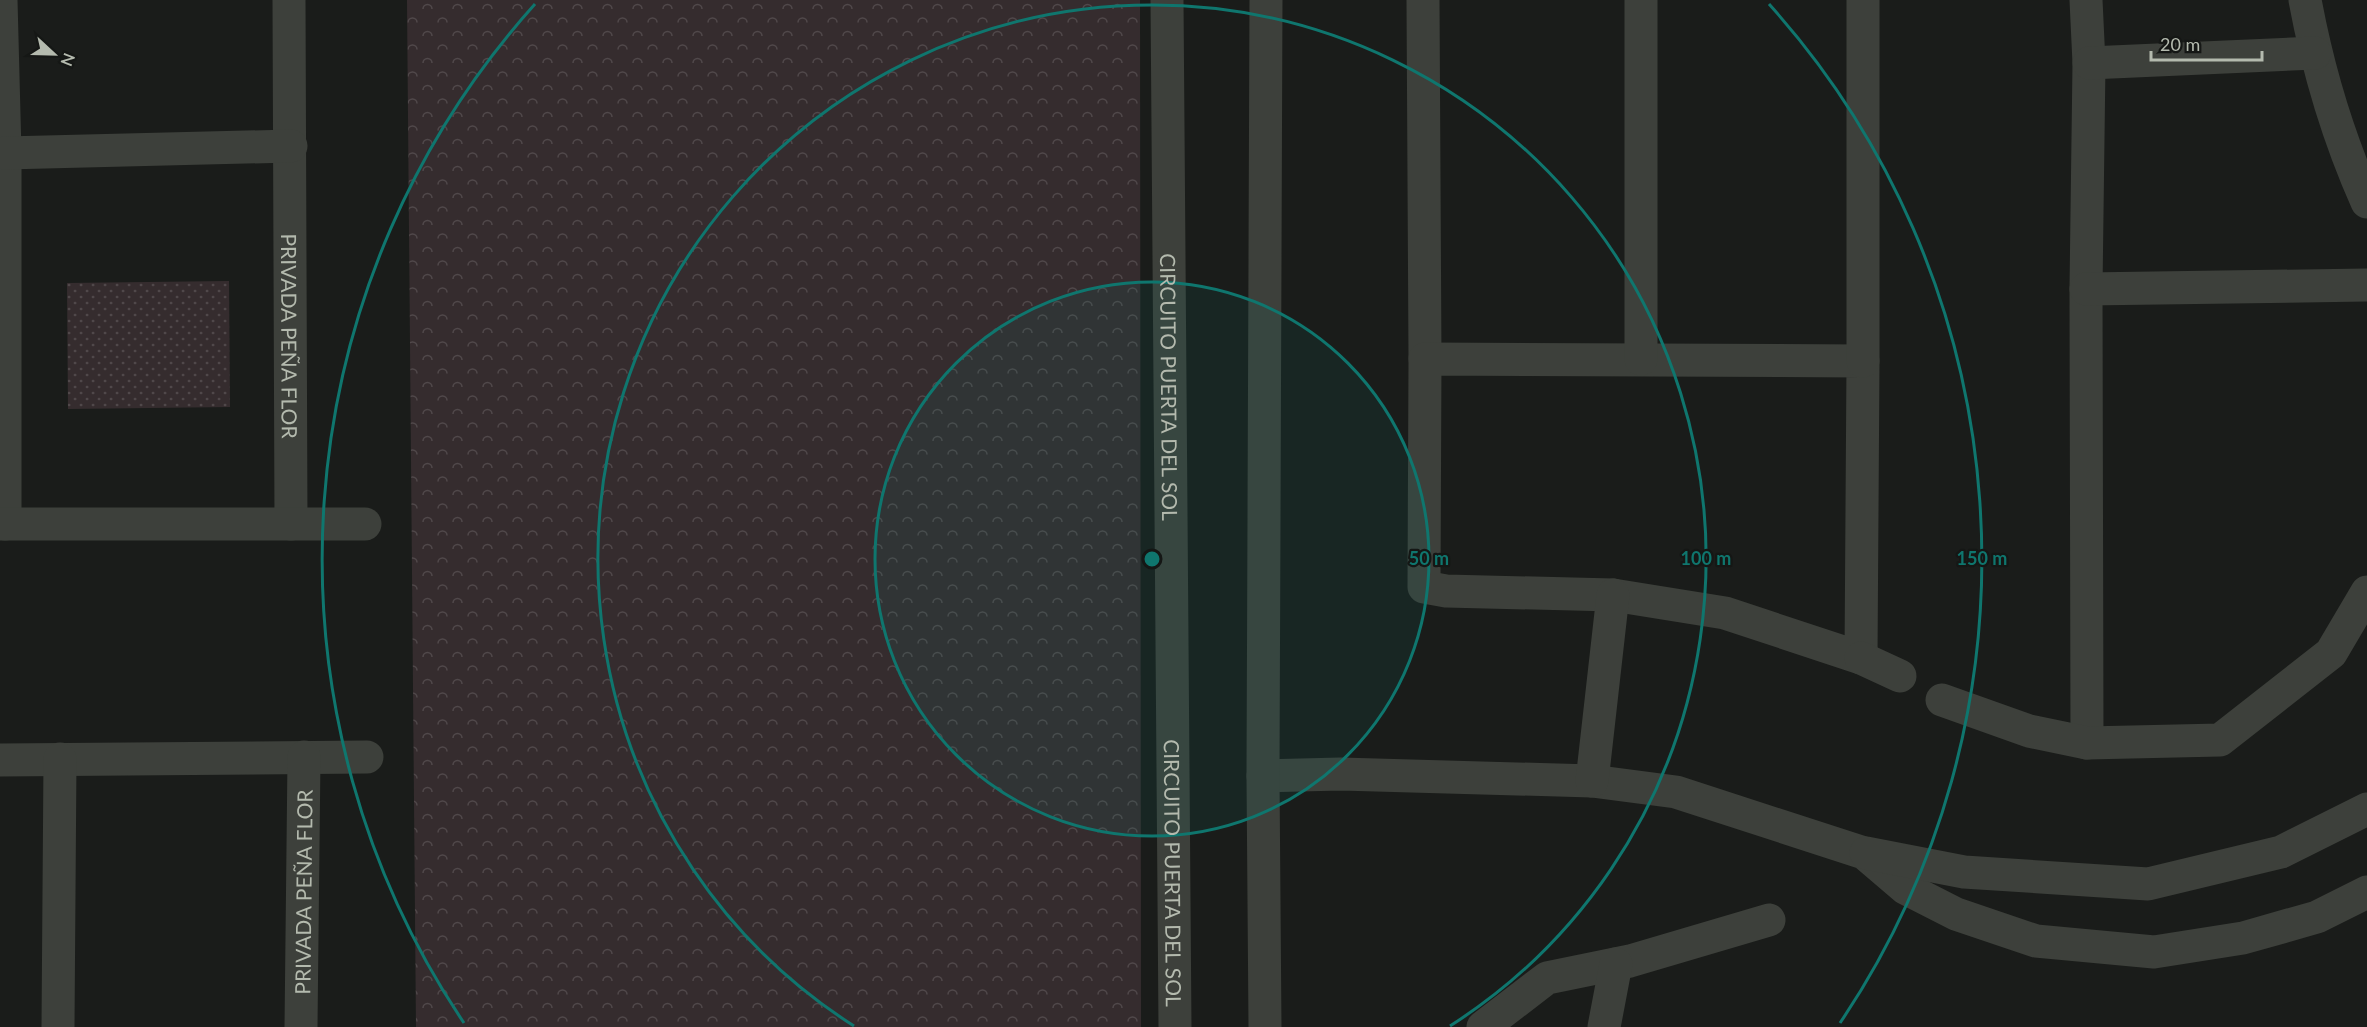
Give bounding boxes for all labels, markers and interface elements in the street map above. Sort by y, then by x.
north arrow [24,24,84,84]
scale bar [2151,24,2262,62]
text: 20 m [2160,33,2200,55]
text: N [57,51,79,69]
street label: PRIVADA PEÑA FLOR [277,233,303,439]
street label: CIRCUITO PUERTA DEL SOL [1156,253,1184,521]
text: 50 m [1409,547,1449,569]
text: 100 m [1681,547,1731,569]
text: 150 m [1957,547,2007,569]
centre of rings [1142,549,1162,569]
street label: CIRCUITO PUERTA DEL SOL [1160,739,1187,1007]
street label: PRIVADA PEÑA FLOR [289,788,316,995]

